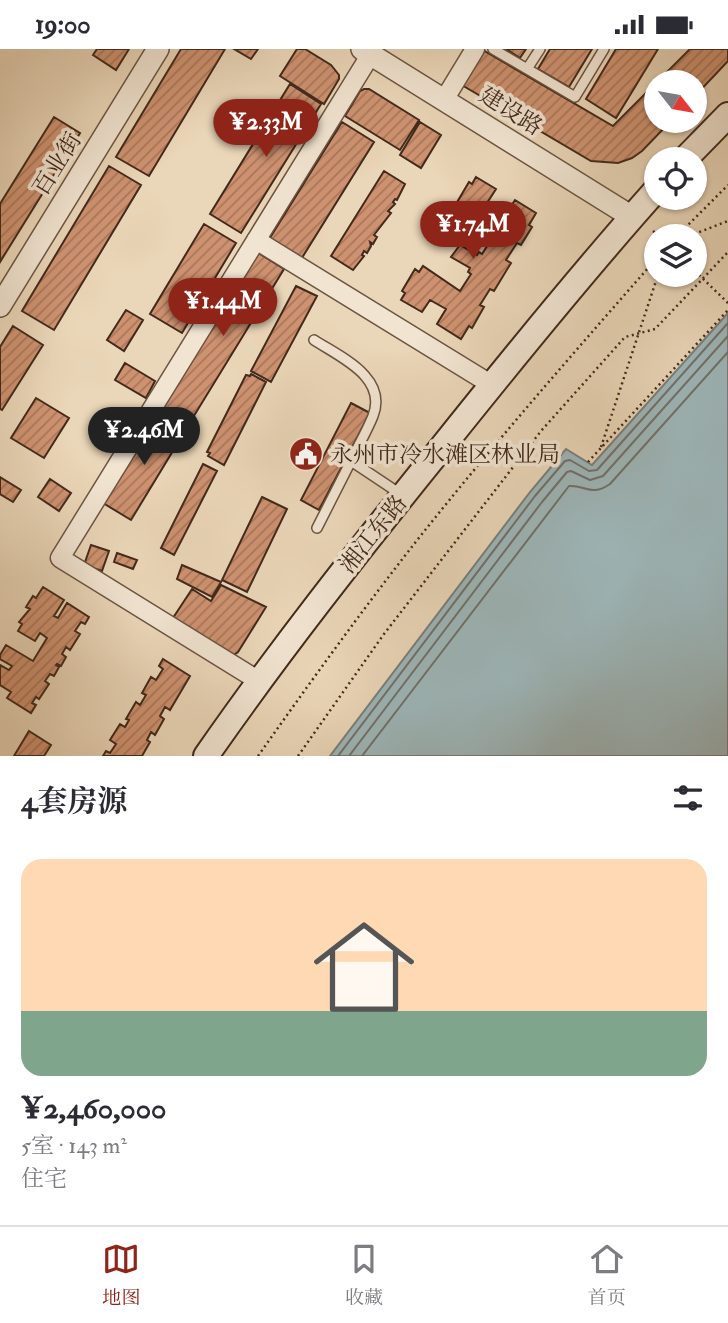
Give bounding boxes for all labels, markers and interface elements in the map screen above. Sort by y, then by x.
text: 19:00 [35,9,91,41]
north arrow [644,70,707,133]
map controls [644,70,707,287]
street label: 建设路 [474,80,548,142]
pin: ¥2.33M [209,99,323,159]
text: ¥2.33M [229,107,303,136]
street label: 百业街 [26,127,88,201]
button: locate [644,147,707,210]
pin: ¥1.74M [416,201,530,261]
text: ¥1.74M [436,209,510,238]
button: layers [644,224,707,287]
pin: ¥1.44M [166,279,280,338]
text: ¥1.44M [184,286,262,315]
pin: ¥2.46M [87,407,201,467]
text: ¥2.46M [104,415,184,444]
public building icon: 永州市冷水滩区林业局 [287,435,325,473]
place label: 永州市冷水滩区林业局 [330,440,560,469]
street label: 湘江东路 [333,489,413,579]
icon: filters [669,779,707,817]
text: 4套房源 [21,783,127,820]
icon: home [301,904,427,1030]
text: ¥2,460,000 [21,1090,167,1127]
text: 5室 · 143 m² [21,1131,127,1160]
text: 住宅 [21,1164,67,1193]
tab: 地图 [102,1240,140,1310]
tab: 收藏 [345,1240,383,1310]
tab: 首页 [588,1240,626,1310]

